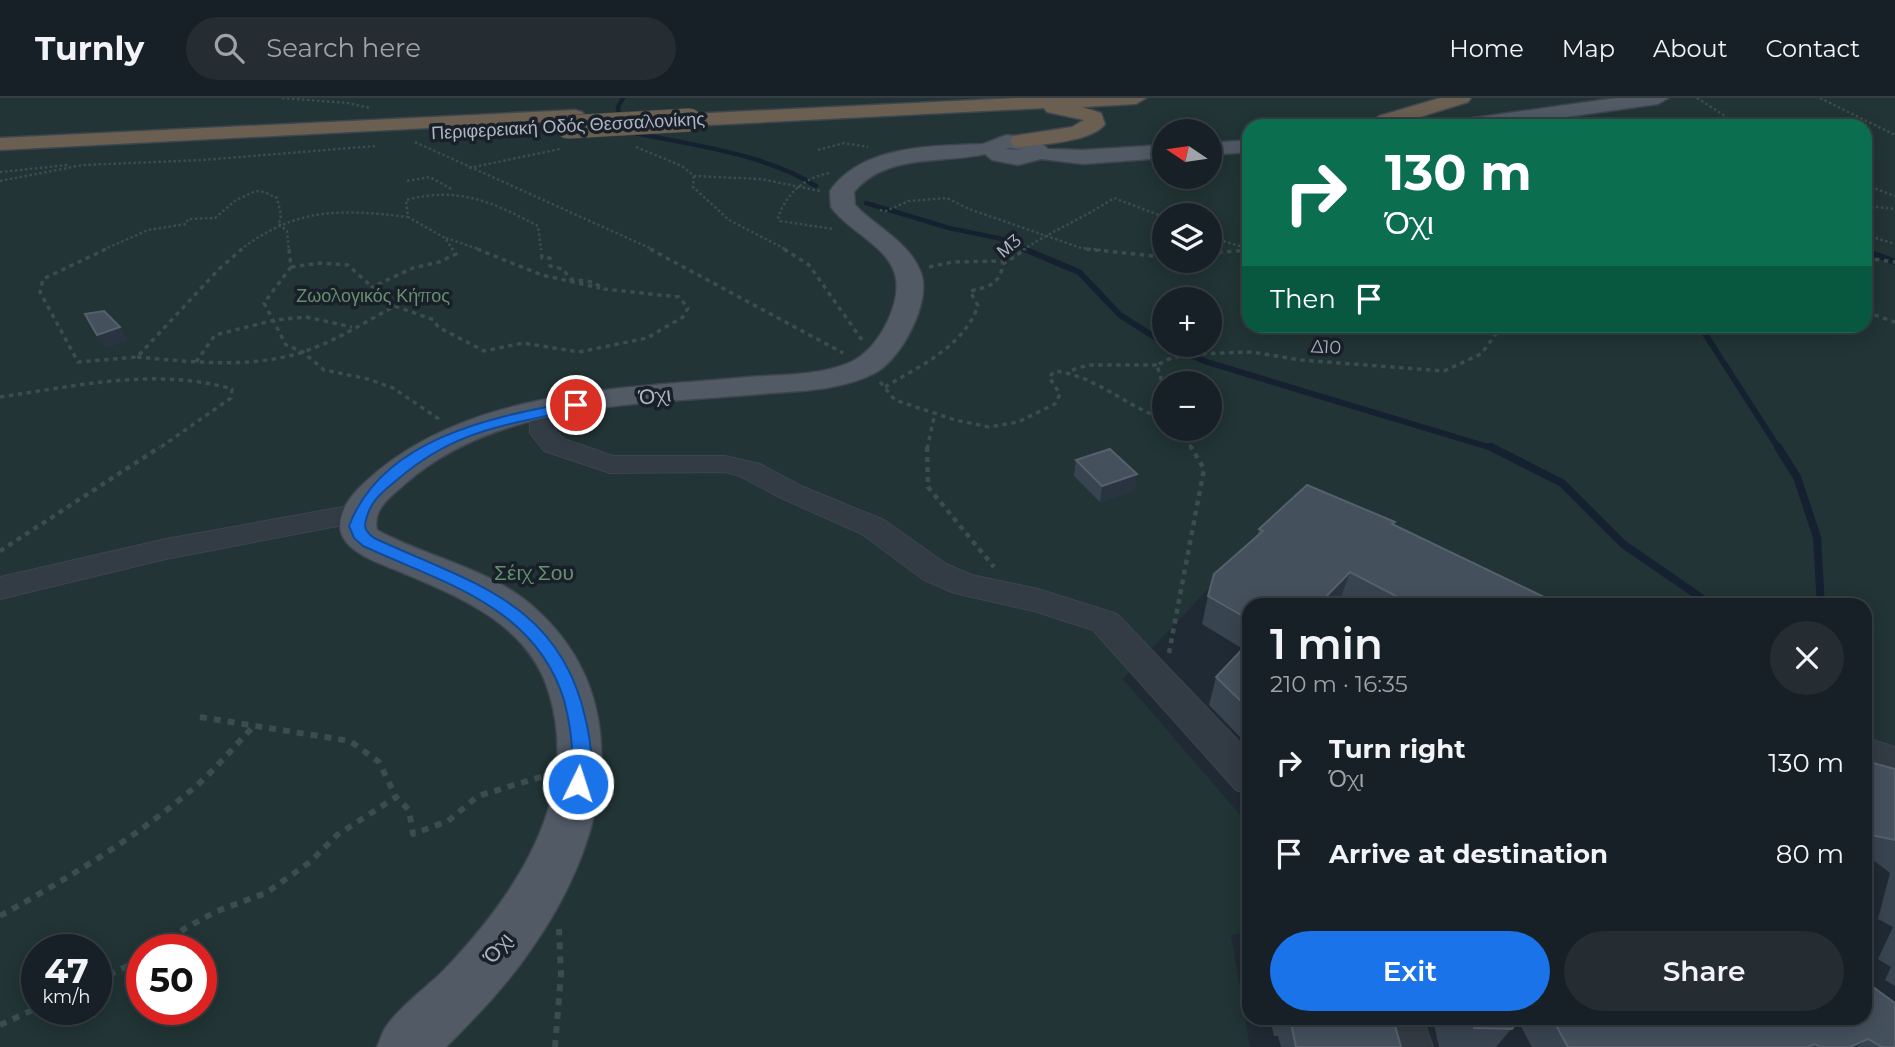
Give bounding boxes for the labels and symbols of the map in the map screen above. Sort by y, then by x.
street label: Περιφερειακή Οδός Θεσσαλονίκης [431,108,706,144]
north arrow [1152,119,1222,189]
street label: Μ3 [992,229,1026,263]
park label: Ζωολογικός Κήπος [296,285,450,307]
street label: Δ10 [1310,335,1342,359]
pin [546,375,606,435]
street label: Όχι [637,381,673,410]
park label: Σέιχ Σου [494,560,574,585]
position arrow [541,747,615,821]
street label: Όχι [477,927,518,969]
speed limit sign: 50 [126,934,217,1025]

